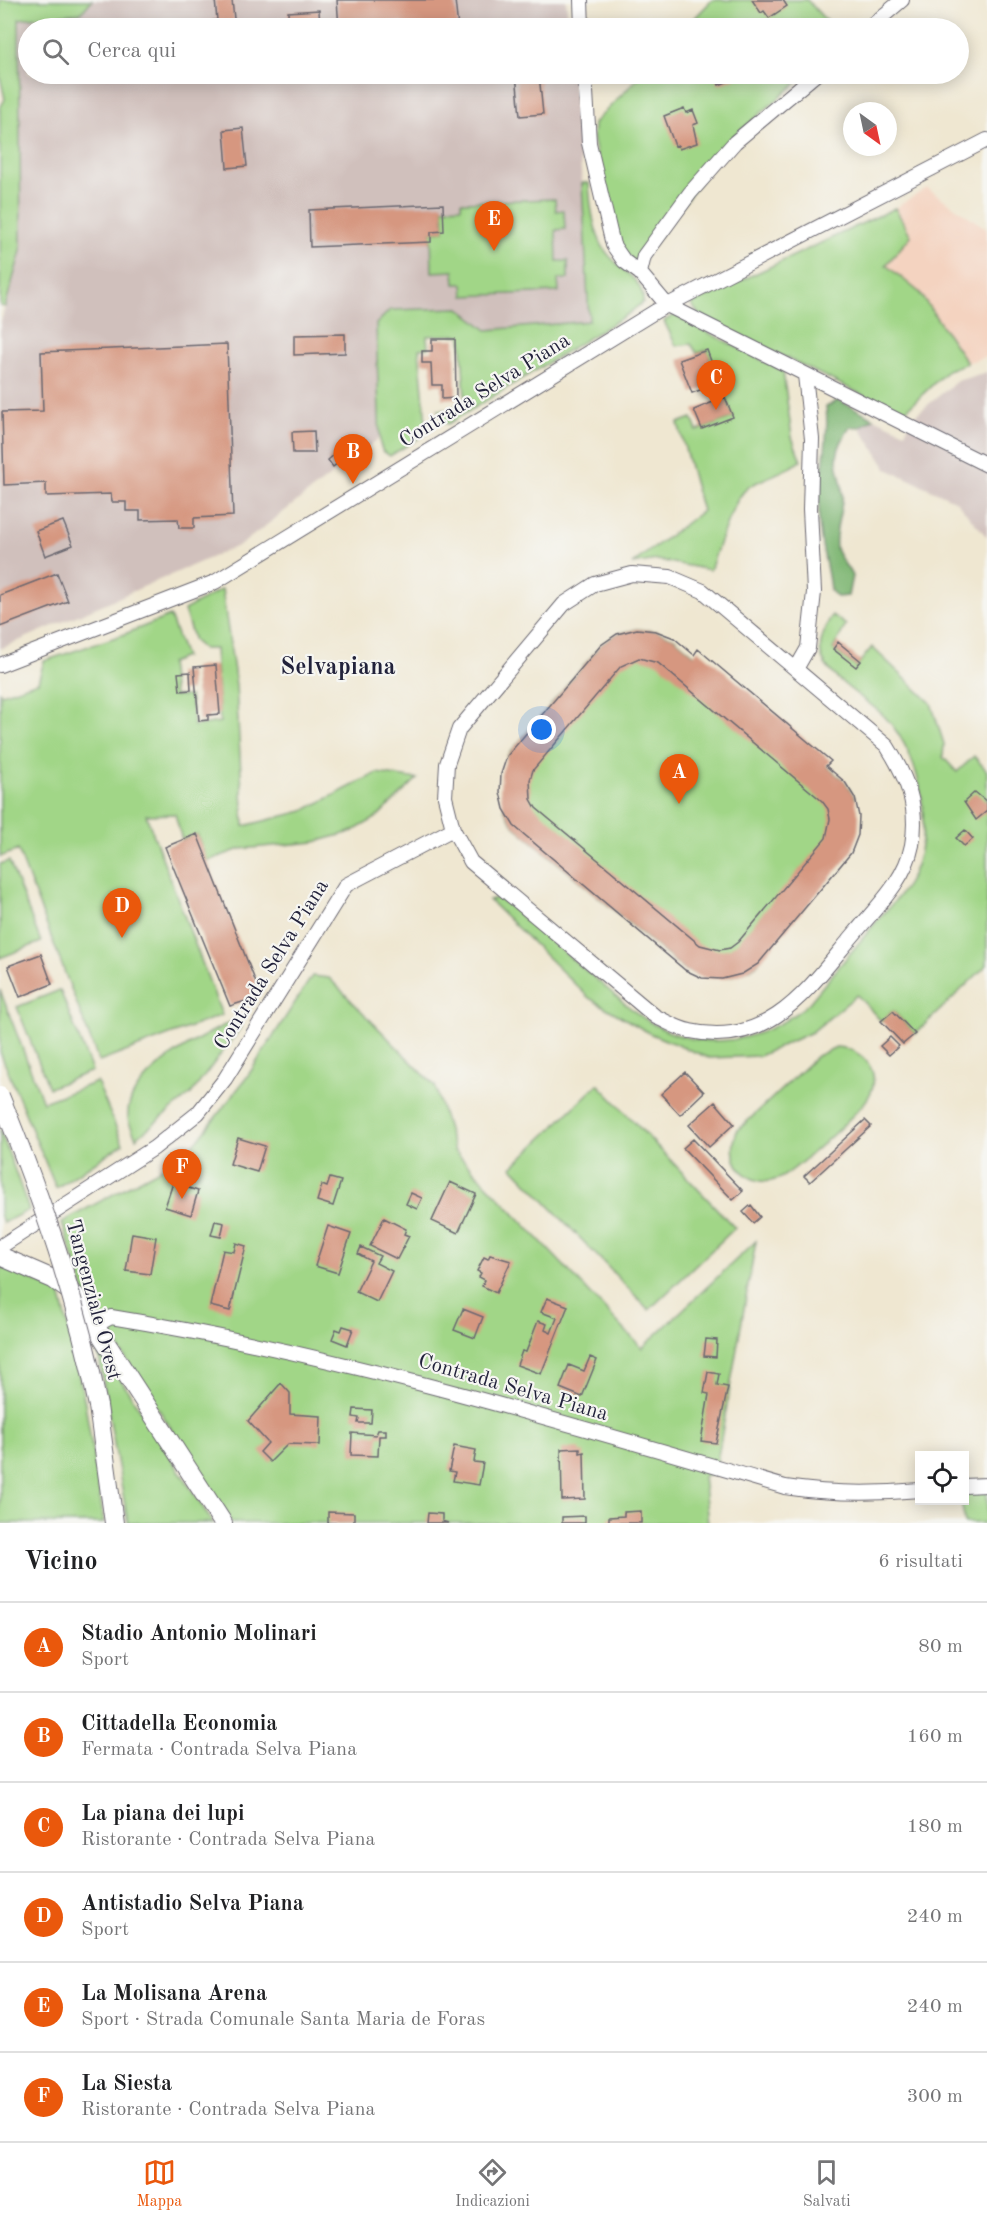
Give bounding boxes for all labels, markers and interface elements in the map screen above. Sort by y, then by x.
search box [18,18,969,84]
icon: search [39,35,72,68]
text: Cerca qui [87,40,176,62]
north arrow [843,102,897,156]
pin: E [474,202,514,251]
street label: Contrada Selva Piana [396,330,574,452]
pin: C [696,360,736,410]
pin: B [334,434,372,484]
district label: Selvapiana [280,656,396,680]
your location [527,715,556,744]
pin: A [660,754,698,804]
street label: Contrada Selva Piana [211,876,333,1054]
pin: D [102,888,142,938]
pin: F [162,1150,201,1199]
street label: Tangenziale Ovest [61,1217,125,1383]
street label: Contrada Selva Piana [416,1351,610,1425]
map controls [915,1451,969,1505]
button: locate [915,1451,969,1505]
text: Vicino [24,1549,98,1575]
text: 6 risultati [878,1552,963,1572]
text: Stadio Antonio Molinari [81,1623,317,1645]
text: A [36,1637,51,1657]
text: 80 m [918,1637,963,1657]
text: Sport [81,1650,129,1670]
text: Cittadella Economia [81,1713,278,1735]
text: B [36,1727,51,1747]
text: 160 m [907,1727,963,1747]
text: Fermata · Contrada Selva Piana [81,1740,357,1760]
text: La piana dei lupi [81,1803,245,1825]
text: C [37,1817,50,1837]
text: 180 m [907,1817,963,1837]
text: Ristorante · Contrada Selva Piana [81,1830,375,1850]
text: Antistadio Selva Piana [81,1893,304,1915]
text: D [36,1907,51,1927]
text: 240 m [907,1907,963,1927]
text: Sport [81,1920,129,1940]
text: La Molisana Arena [81,1983,267,2005]
text: E [37,1997,50,2017]
text: 240 m [907,1997,963,2017]
text: Sport · Strada Comunale Santa Maria de Foras [81,2010,485,2030]
text: La Siesta [81,2073,172,2095]
text: F [37,2087,50,2107]
text: 300 m [907,2087,963,2107]
text: Ristorante · Contrada Selva Piana [81,2100,375,2120]
tab: Mappa [136,2156,182,2212]
tab: Indicazioni [455,2156,530,2212]
tab: Salvati [803,2156,851,2212]

